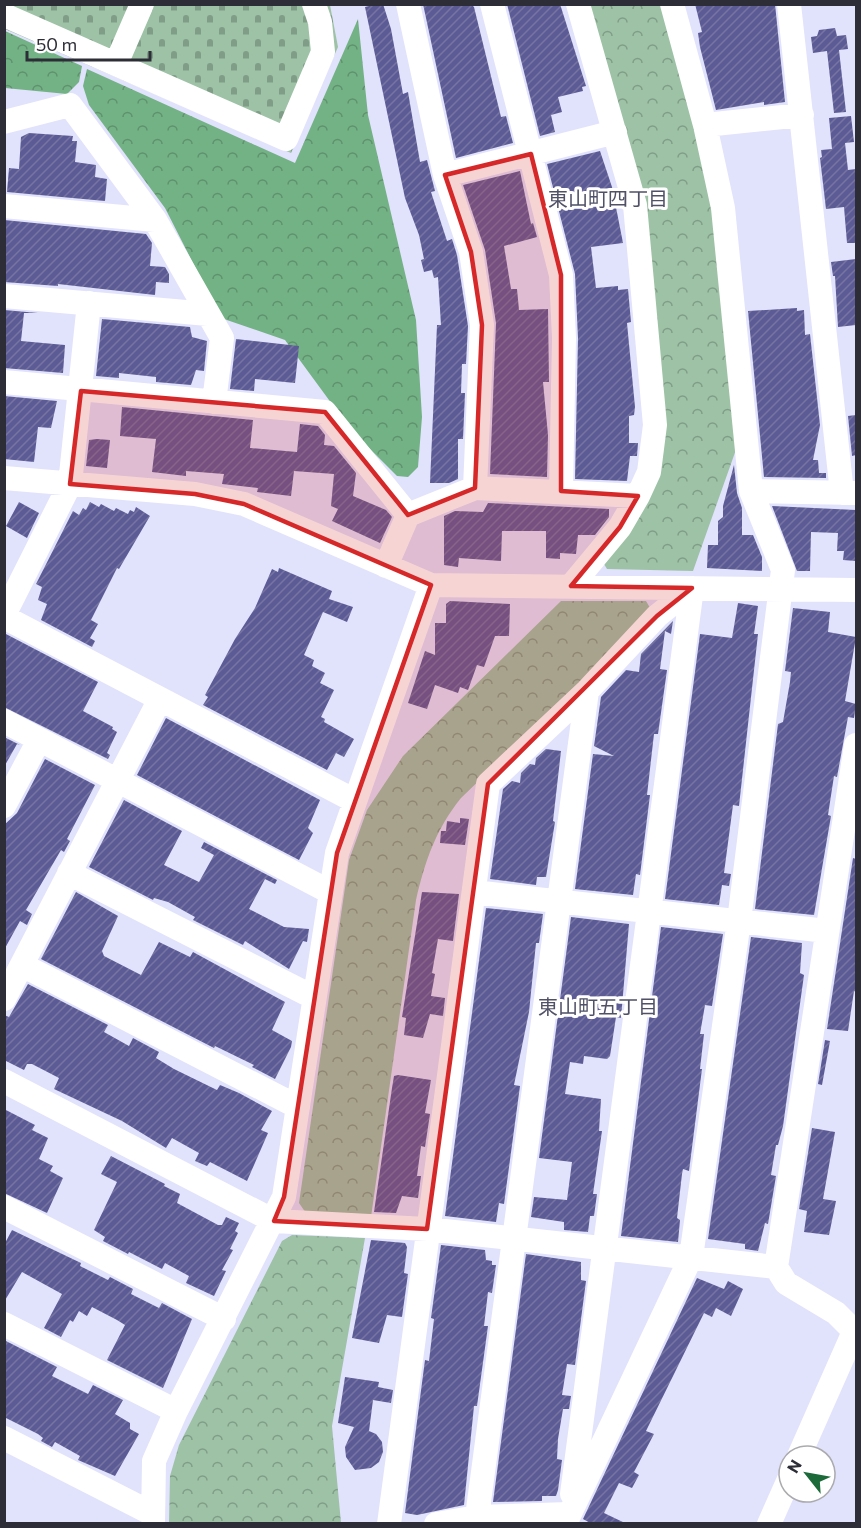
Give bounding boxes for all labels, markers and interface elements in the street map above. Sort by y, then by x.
scale bar [27,24,150,62]
text: 50 m [36,33,77,55]
district label: 東山町四丁目 [548,186,668,210]
district label: 東山町五丁目 [538,994,658,1018]
north arrow [777,1444,837,1504]
text: N [782,1456,805,1476]

